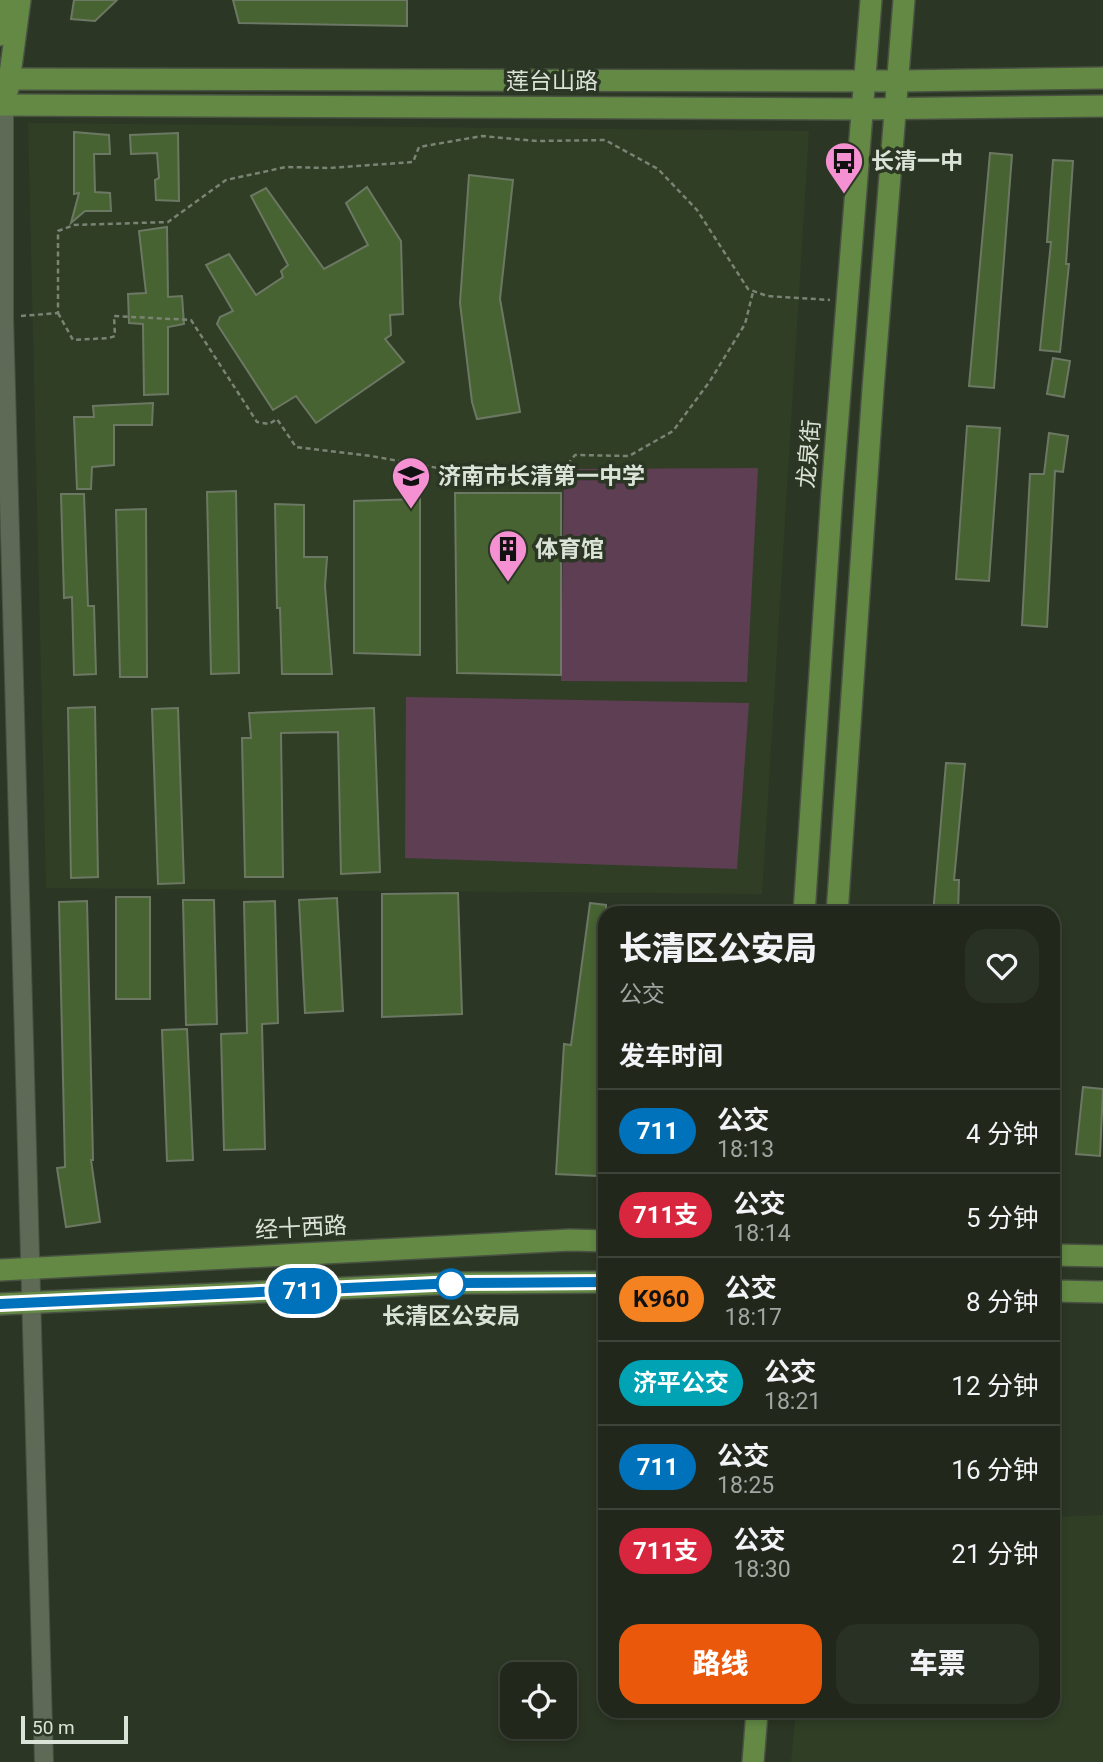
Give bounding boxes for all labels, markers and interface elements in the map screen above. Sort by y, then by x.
street label: 莲台山路 [506,68,598,95]
bus stop icon: 长清一中 [823,140,865,195]
place label: 长清一中 [871,148,963,175]
street label: 龙泉街 [793,418,825,490]
school or university icon: 济南市长清第一中学 [390,455,432,510]
place label: 济南市长清第一中学 [438,463,645,490]
building icon: 体育馆 [487,528,529,583]
place label: 体育馆 [535,536,604,563]
text: 长清区公安局 [619,929,817,968]
button: heart [965,929,1039,1003]
text: 公交 [619,981,665,1008]
text: 发车时间 [619,1041,723,1071]
text: 公交 [717,1105,769,1135]
text: 711 [637,1117,678,1145]
text: 4 分钟 [966,1119,1039,1149]
text: 18:13 [717,1136,774,1163]
text: 公交 [733,1189,785,1219]
text: 711支 [633,1201,698,1229]
text: 5 分钟 [966,1203,1039,1233]
street label: 经十西路 [254,1212,348,1244]
text: 18:14 [733,1220,791,1247]
line badge: 711 [263,1268,343,1314]
marker: 长清区公安局 [436,1269,466,1299]
text: 公交 [725,1273,777,1303]
text: 711 [282,1277,324,1305]
text: K960 [633,1285,690,1313]
text: 8 分钟 [966,1287,1039,1317]
place label: 长清区公安局 [382,1303,520,1330]
text: 18:17 [725,1304,782,1331]
text: 公交 [764,1357,816,1387]
text: 济平公交 [633,1369,729,1397]
text: 12 分钟 [951,1371,1039,1401]
text: 18:21 [764,1388,821,1415]
text: 公交 [717,1441,769,1471]
text: 711 [637,1453,678,1481]
text: 16 分钟 [951,1455,1039,1485]
text: 18:25 [717,1472,774,1499]
text: 公交 [733,1525,785,1555]
text: 711支 [633,1537,698,1565]
text: 21 分钟 [951,1539,1039,1569]
text: 18:30 [733,1556,791,1583]
button: 路线 [619,1624,822,1704]
button: 车票 [836,1624,1039,1704]
map controls [500,1662,577,1739]
button: locate [500,1662,577,1739]
scale bar [21,1713,128,1745]
text: 50 m [32,1716,75,1739]

